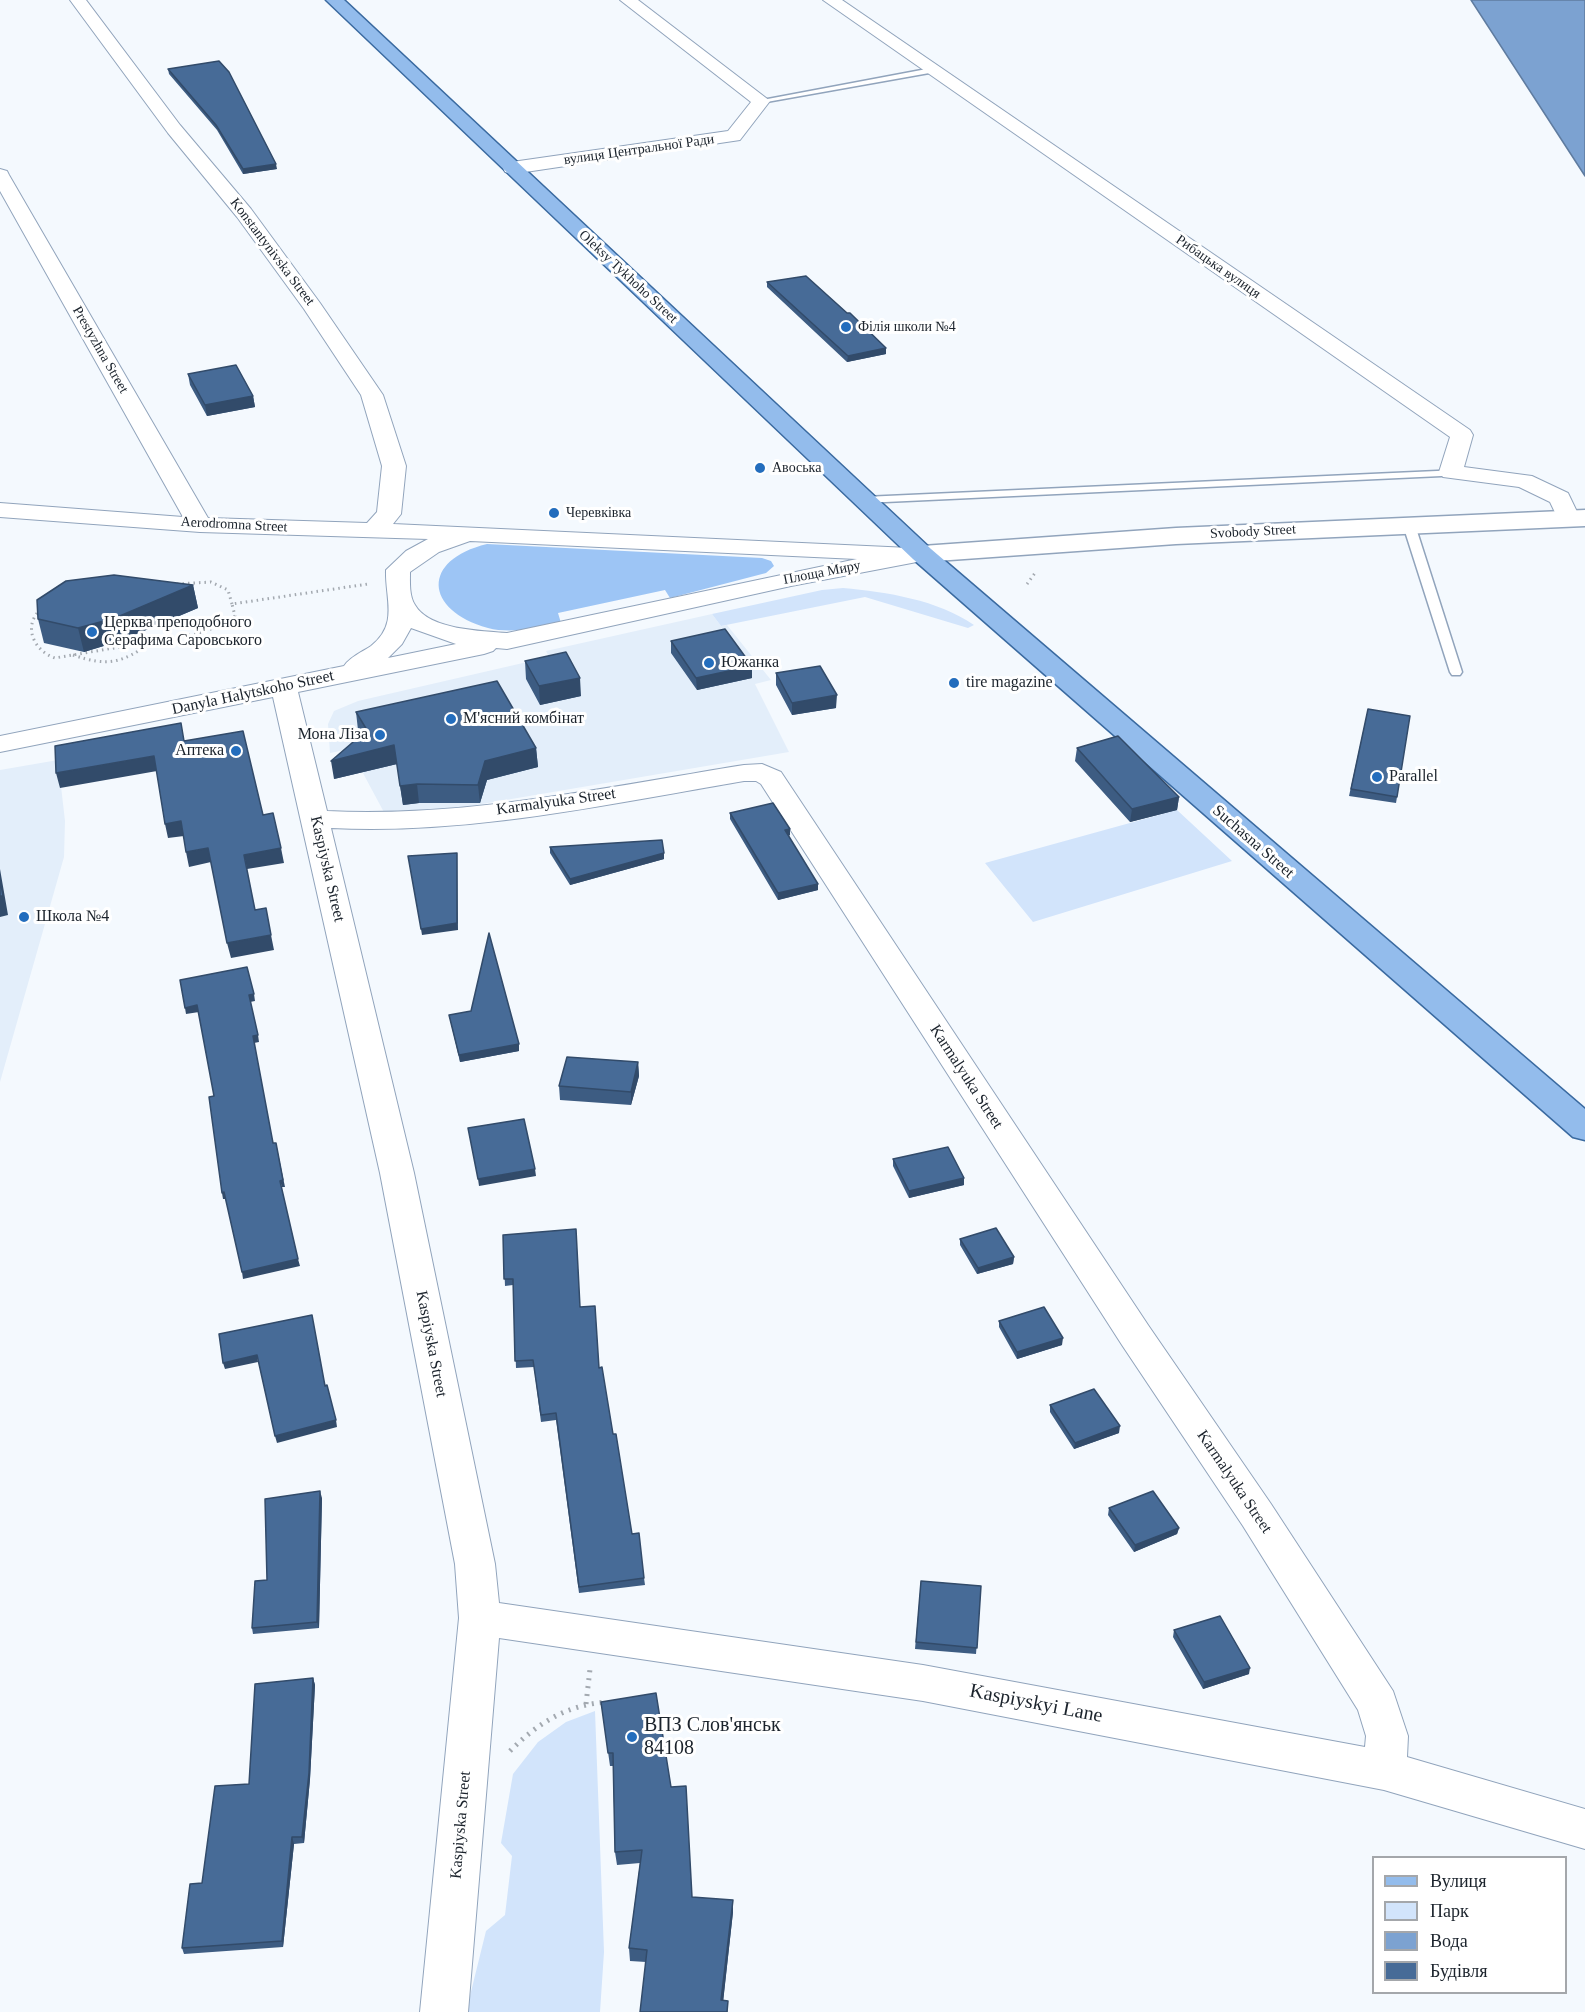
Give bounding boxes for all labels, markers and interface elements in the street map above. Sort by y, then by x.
street label: вулиця Центральної Ради [563,131,715,169]
street label: Konstantynivska Street [226,195,318,309]
street label: Oleksy Tykhoho Street [575,227,681,327]
street label: Рибацька вулиця [1172,232,1264,302]
street label: Prestyzhna Street [68,304,132,396]
place label: Філія школи №4 [858,319,956,335]
marker: Філія школи №4 [839,320,853,334]
place label: Авоська [772,460,821,476]
marker: Авоська [753,461,767,475]
place label: Черевківка [566,505,631,521]
marker: Черевківка [547,506,561,520]
street label: Aerodromna Street [180,514,288,536]
street label: Svobody Street [1210,521,1296,543]
street label: Площа Миру [782,557,862,589]
place label: Церква преподобного Серафима Саровського [104,613,262,651]
marker: Церква преподобного Серафима Саровського [85,625,99,639]
place label: Южанка [721,653,779,673]
marker: Южанка [702,656,716,670]
street label: Danyla Halytskoho Street [170,666,336,720]
place label: tire magazine [966,673,1053,693]
marker: tire magazine [947,676,961,690]
place label: М'ясний комбінат [463,709,584,729]
marker: М'ясний комбінат [444,712,458,726]
place label: Мона Ліза [298,725,368,745]
marker: Мона Ліза [373,728,387,742]
place label: Аптека [175,741,224,761]
marker: Аптека [229,744,243,758]
place label: Parallel [1389,767,1438,787]
marker: Parallel [1370,770,1384,784]
street label: Karmalyuka Street [495,784,617,820]
street label: Suchasna Street [1208,801,1298,883]
street label: Kaspiyska Street [306,814,348,924]
place label: Школа №4 [36,907,109,927]
marker: Школа №4 [17,910,31,924]
street label: Karmalyuka Street [925,1021,1007,1133]
street label: Kaspiyska Street [411,1289,451,1399]
street label: Karmalyuka Street [1192,1427,1276,1537]
street label: Kaspiyskyi Lane [967,1679,1105,1729]
place label: ВПЗ Слов'янськ 84108 [644,1714,781,1761]
marker: ВПЗ Слов'янськ 84108 [625,1730,639,1744]
street label: Kaspiyska Street [447,1770,475,1880]
legend [1372,1856,1567,1994]
text: Вулиця [1430,1871,1487,1891]
text: Парк [1430,1901,1469,1921]
text: Вода [1430,1931,1468,1951]
text: Будівля [1430,1961,1487,1981]

